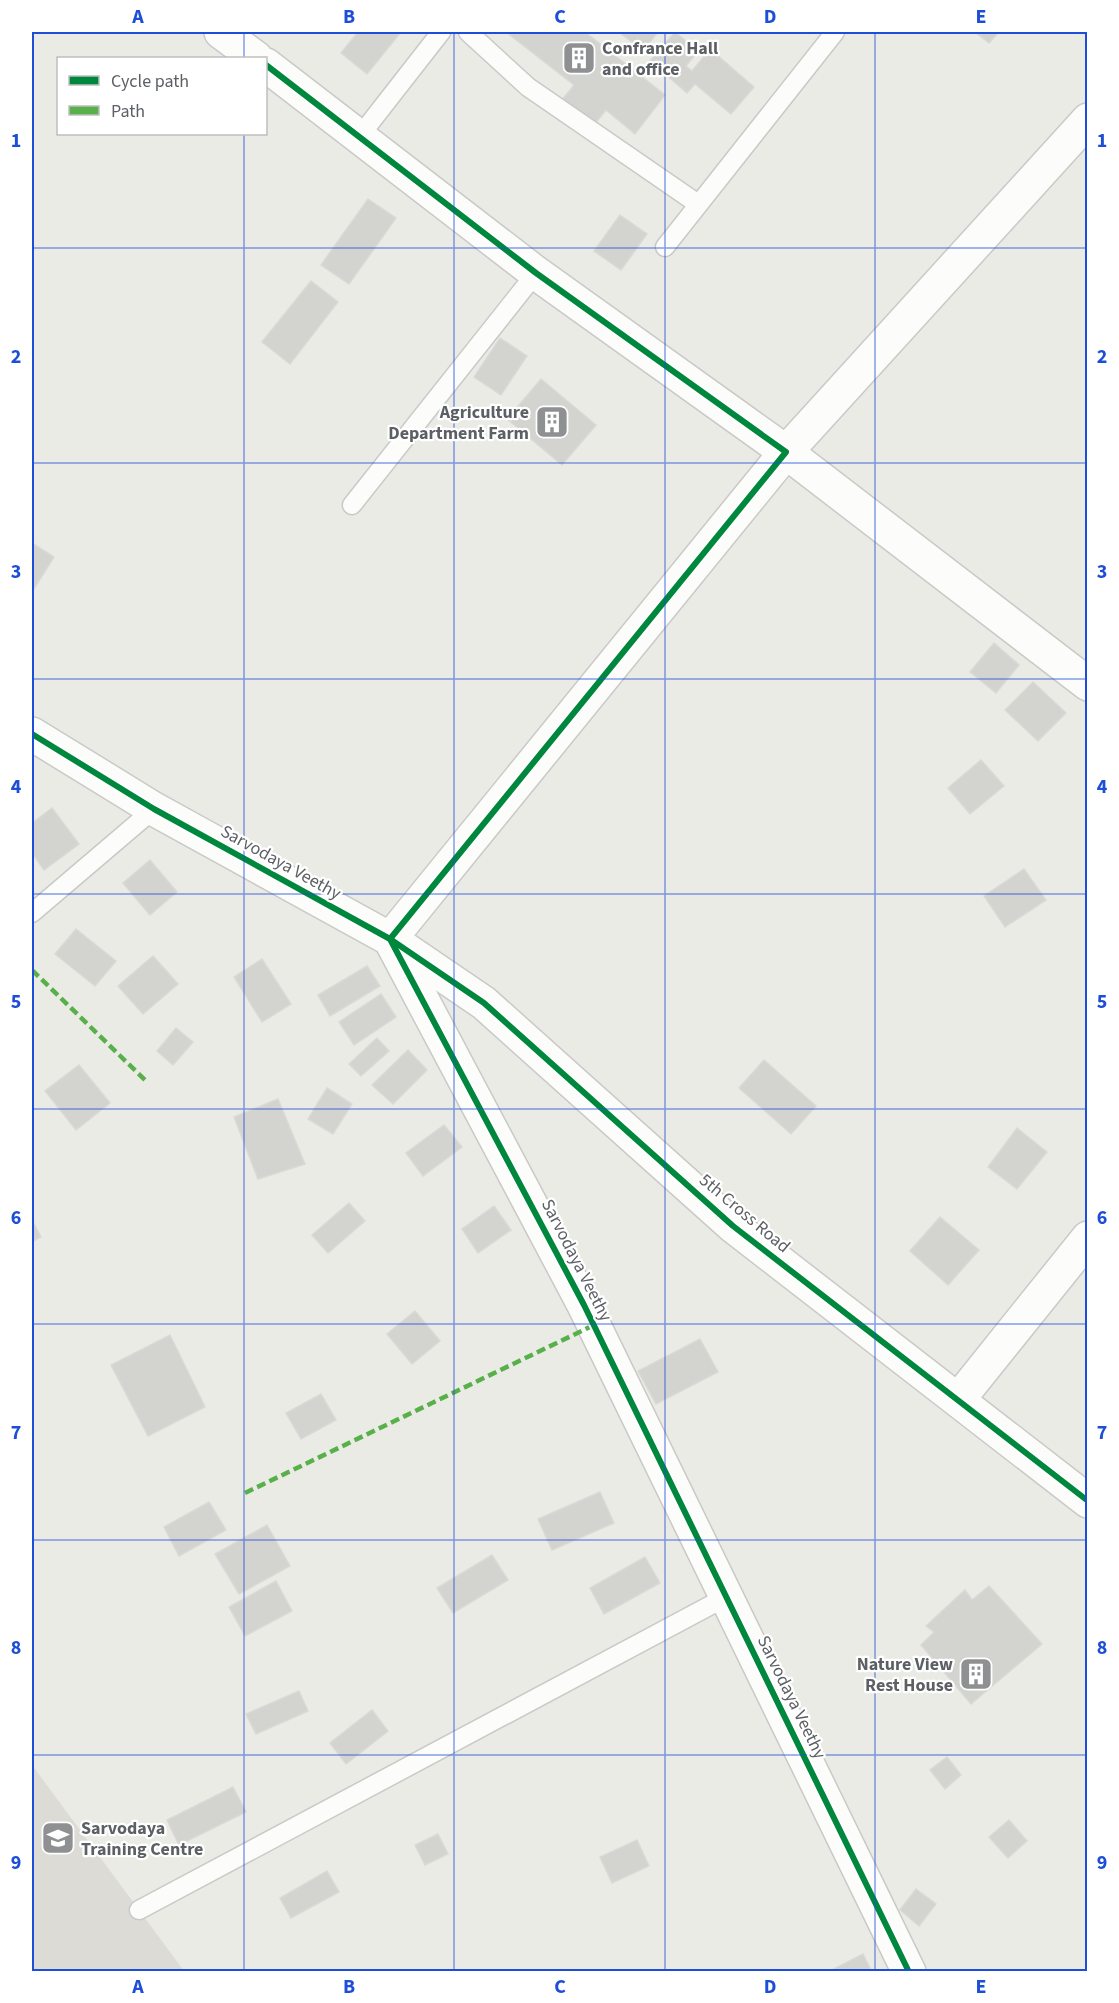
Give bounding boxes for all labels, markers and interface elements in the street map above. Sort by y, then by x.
text: A [131,3,144,31]
text: B [343,3,355,31]
text: C [554,3,566,31]
text: D [764,3,776,31]
text: E [976,3,986,31]
place label: Confrance Hall and office [602,36,718,82]
building icon: Confrance Hall and office [561,40,597,76]
legend [57,57,267,135]
text: Cycle path [111,69,189,94]
text: Path [111,99,145,124]
text: 1 [11,127,21,155]
text: 1 [1097,127,1107,155]
text: 2 [11,343,21,371]
text: 2 [1097,343,1107,371]
place label: Agriculture Department Farm [388,400,529,446]
building icon: Agriculture Department Farm [534,404,570,440]
text: 3 [11,558,21,586]
text: 3 [1097,558,1107,586]
text: 4 [11,773,22,801]
text: 4 [1097,773,1108,801]
street label: Sarvodaya Veethy [216,819,346,906]
text: 5 [11,988,21,1016]
text: 5 [1097,988,1107,1016]
street label: 5th Cross Road [694,1168,796,1259]
street label: Sarvodaya Veethy [535,1195,618,1326]
text: 6 [11,1204,21,1232]
text: 6 [1097,1204,1107,1232]
text: 7 [11,1419,21,1447]
text: 7 [1097,1419,1107,1447]
street label: Sarvodaya Veethy [751,1631,832,1764]
text: 8 [11,1634,21,1662]
text: 8 [1097,1634,1107,1662]
place label: Nature View Rest House [857,1652,953,1698]
building icon: Nature View Rest House [958,1656,994,1692]
place label: Sarvodaya Training Centre [81,1816,203,1862]
school or university icon: Sarvodaya Training Centre [40,1820,76,1856]
text: 9 [11,1849,21,1877]
text: 9 [1097,1849,1107,1877]
text: A [131,1973,144,2001]
text: B [343,1973,355,2001]
text: C [554,1973,566,2001]
text: D [764,1973,776,2001]
text: E [976,1973,986,2001]

